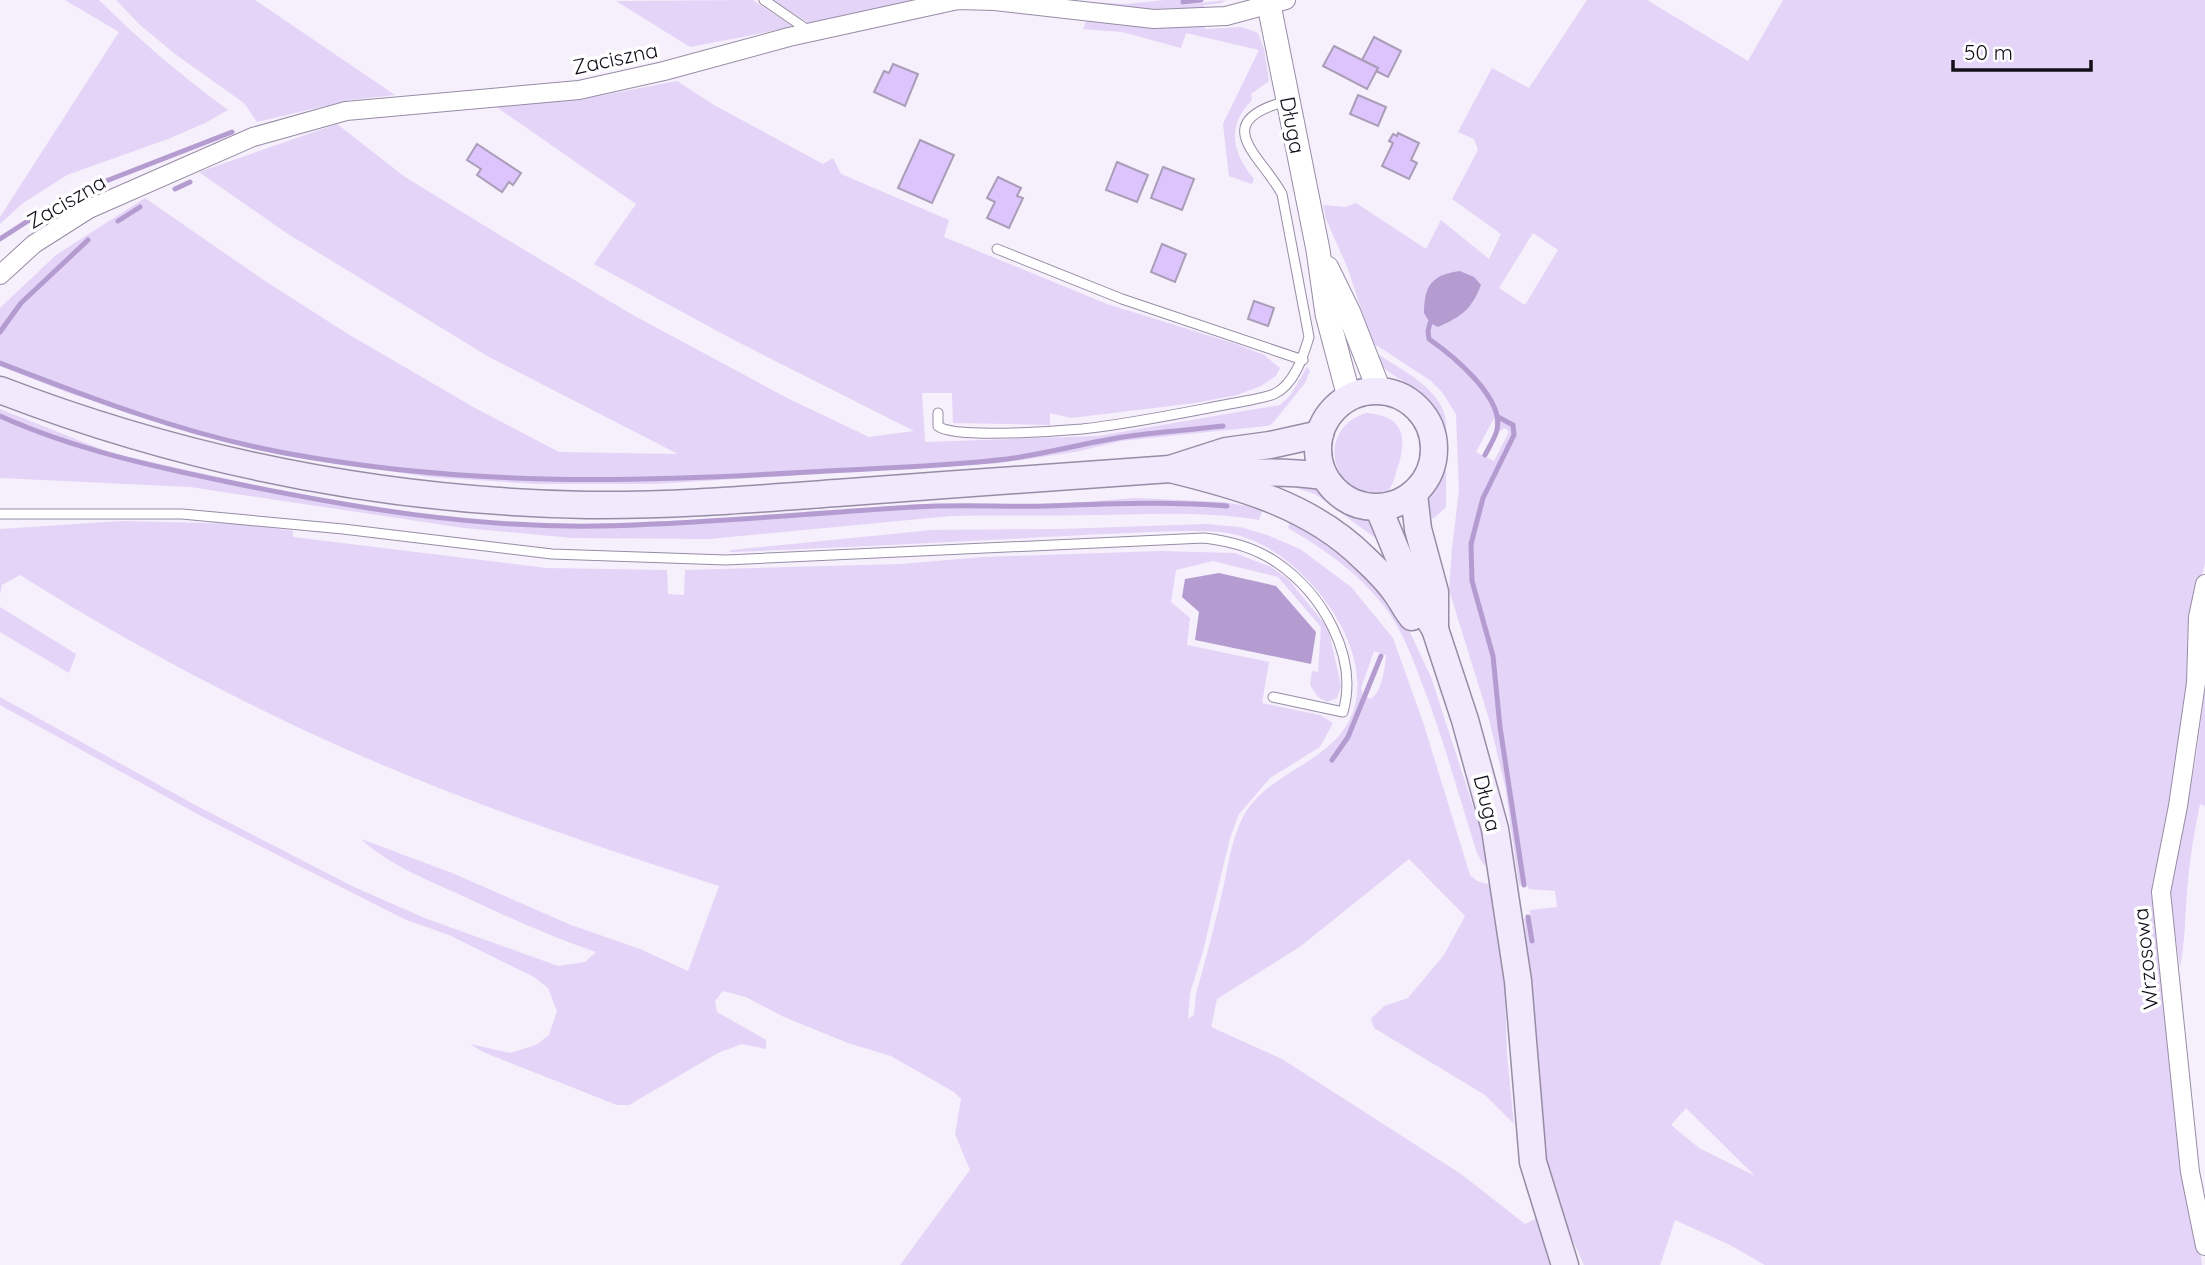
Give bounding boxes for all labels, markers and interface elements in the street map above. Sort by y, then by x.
scale bar [1953,28,2091,72]
street label: Zaciszna [570,36,660,80]
text: 50 m [1964,39,2013,65]
street label: Długa [1275,94,1311,156]
street label: Zaciszna [22,168,110,234]
street label: Długa [1468,772,1508,834]
street label: Wrzosowa [2127,907,2163,1011]

